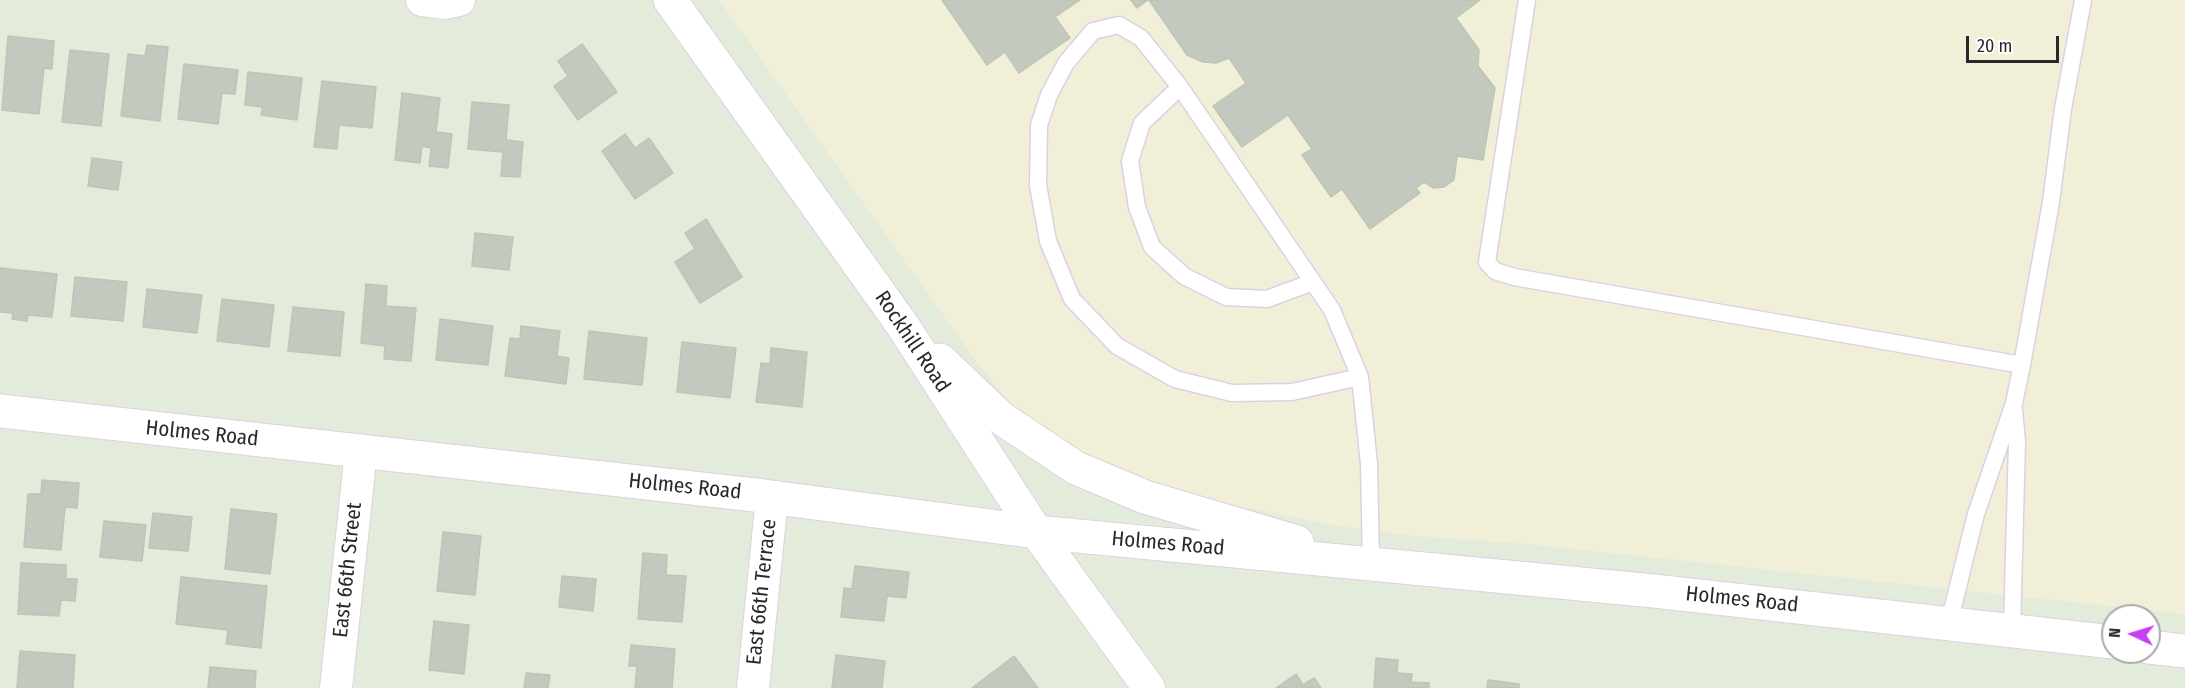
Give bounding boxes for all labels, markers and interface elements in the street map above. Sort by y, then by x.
scale bar [1969,24,2062,62]
text: 20 m [1977,35,2012,57]
street label: Rockhill Road [869,287,955,397]
street label: Holmes Road [144,416,260,452]
street label: Holmes Road [627,469,743,505]
street label: East 66th Street [328,501,368,639]
street label: East 66th Terrace [742,518,782,666]
street label: Holmes Road [1110,527,1226,561]
street label: Holmes Road [1684,582,1800,618]
north arrow [2101,604,2161,664]
text: N [2105,627,2124,638]

